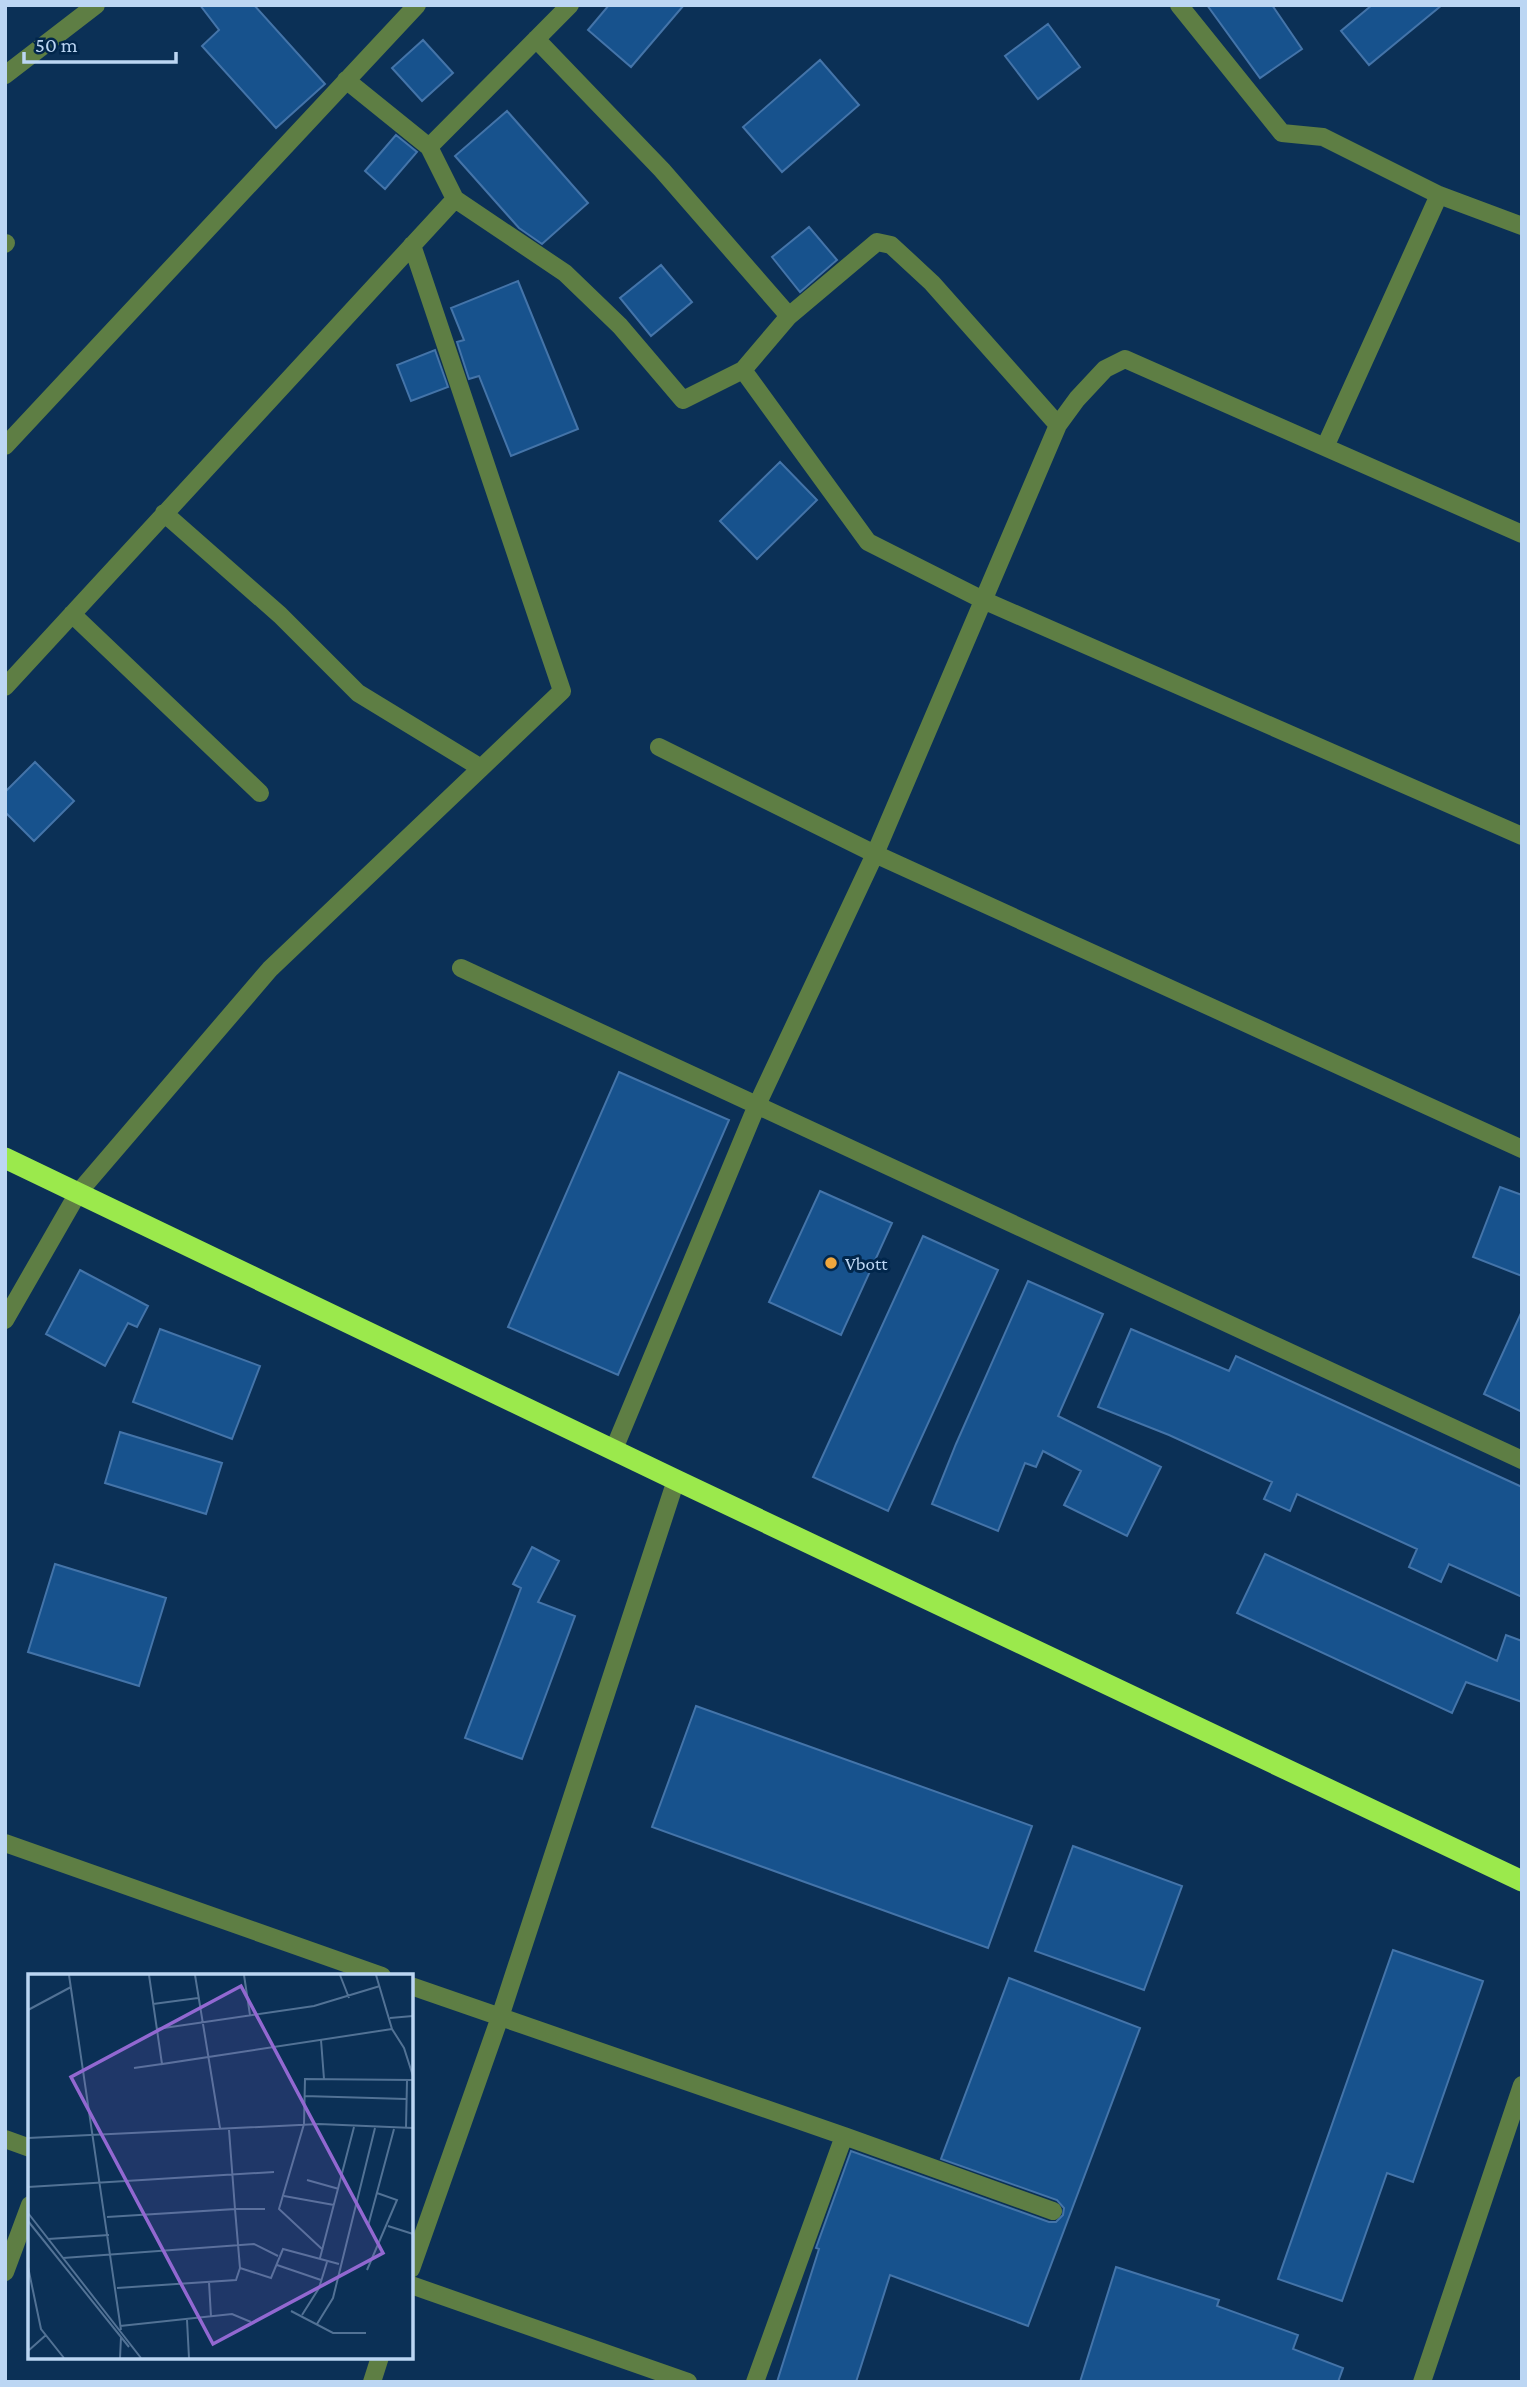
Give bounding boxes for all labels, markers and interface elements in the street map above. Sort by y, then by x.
scale bar [24,21,177,65]
text: 50 m [35,33,78,57]
place label: Vbott [845,1253,888,1274]
marker: Vbott [823,1255,839,1271]
inset map [28,1974,413,2359]

